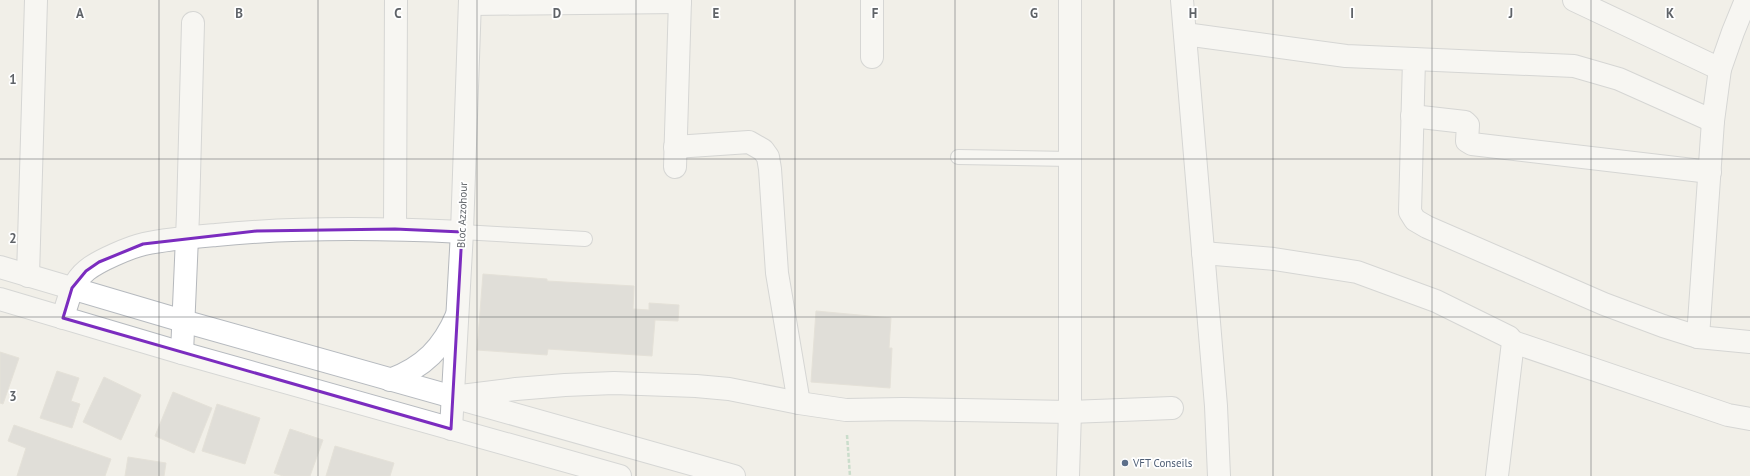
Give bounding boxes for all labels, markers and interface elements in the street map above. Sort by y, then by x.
text: A [76,5,84,22]
text: B [235,5,243,22]
text: C [394,5,402,22]
text: D [553,5,561,22]
text: E [713,5,720,22]
text: F [872,5,879,22]
text: G [1030,5,1038,22]
text: H [1189,5,1197,22]
text: I [1350,5,1354,22]
text: J [1508,5,1513,22]
text: K [1666,5,1674,22]
text: 1 [9,71,17,88]
street label: Bloc Azzohour [454,181,470,248]
text: 2 [9,230,17,247]
text: 3 [9,388,17,405]
place label: VFT Conseils [1132,456,1193,470]
marker: VFT Conseils [1120,458,1130,468]

